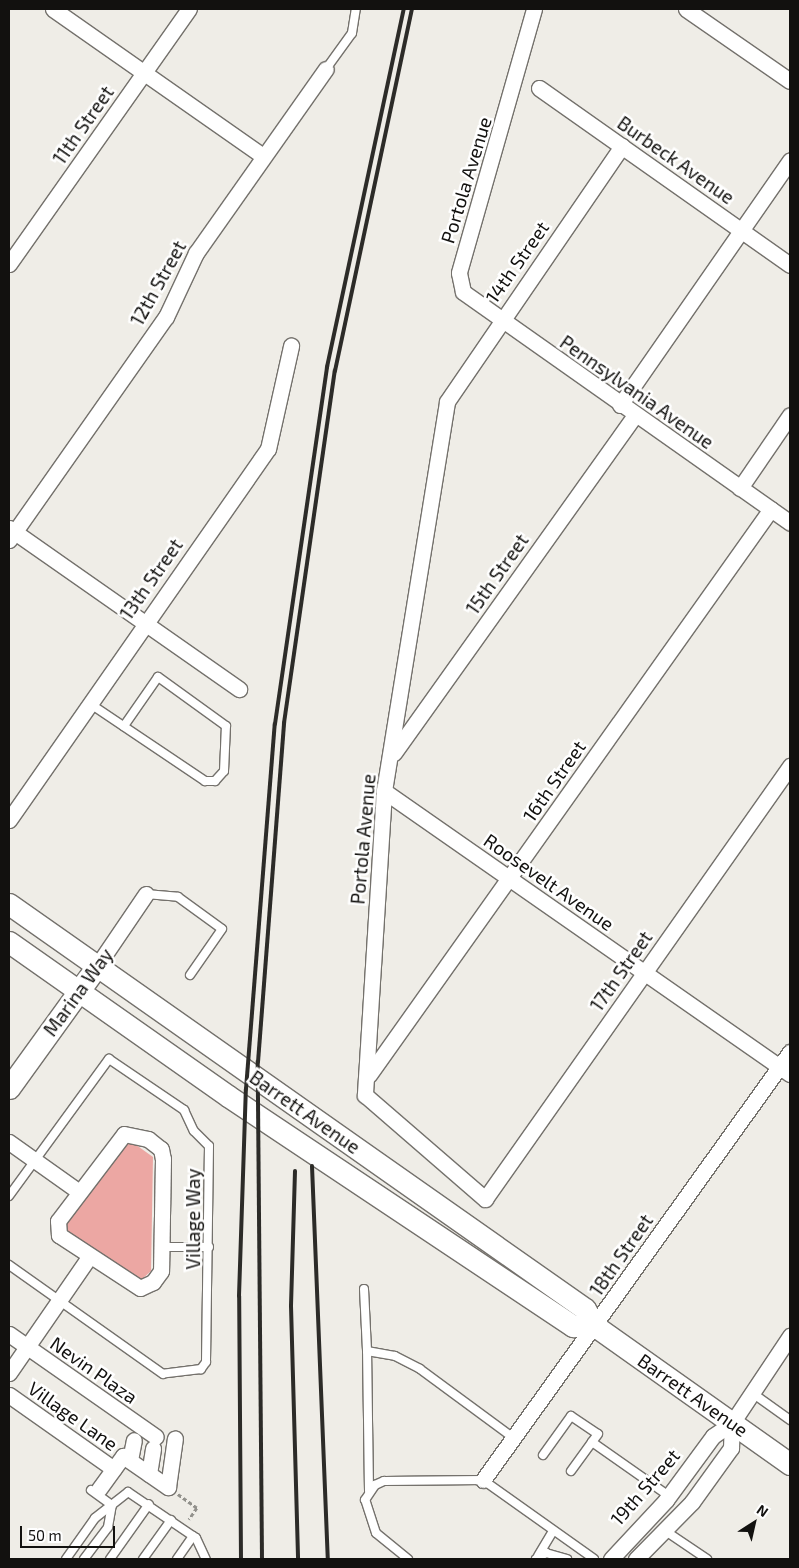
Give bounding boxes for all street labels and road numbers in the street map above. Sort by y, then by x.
street label: 11th Street [48,81,118,169]
street label: Burbeck Avenue [613,111,739,209]
street label: Portola Avenue [436,114,496,246]
street label: 14th Street [481,217,553,307]
street label: 12th Street [125,237,191,329]
street label: Pennsylvania Avenue [556,330,718,454]
street label: 15th Street [461,529,533,619]
street label: 13th Street [115,534,187,624]
street label: 16th Street [518,736,590,826]
street label: Portola Avenue [346,772,380,906]
street label: Roosevelt Avenue [479,829,619,935]
street label: 17th Street [585,927,657,1015]
street label: Marina Way [38,943,118,1041]
street label: Barrett Avenue [245,1065,365,1159]
street label: Village Way [182,1168,204,1270]
street label: 18th Street [585,1210,657,1300]
street label: Nevin Plaza [46,1332,142,1408]
street label: Barrett Avenue [633,1348,753,1442]
street label: Village Lane [24,1377,122,1455]
street label: 19th Street [606,1444,684,1530]

